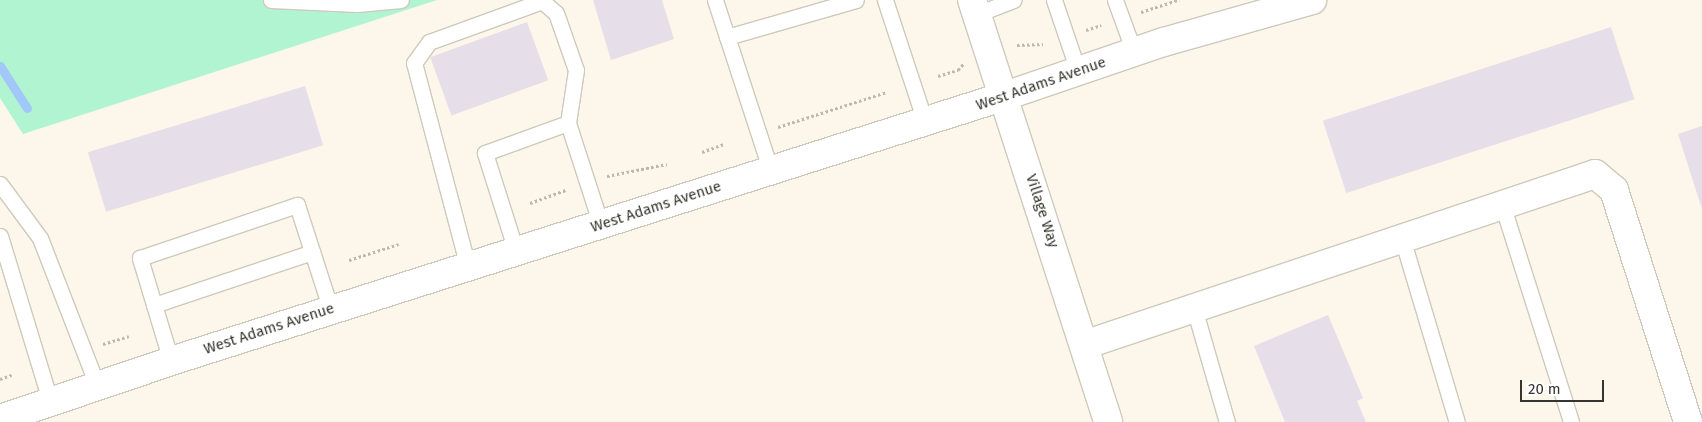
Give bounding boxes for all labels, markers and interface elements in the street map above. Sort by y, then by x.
street label: West Adams Avenue [974,53,1108,115]
street label: Village Way [1022,172,1062,250]
street label: West Adams Avenue [588,177,724,237]
street label: West Adams Avenue [201,299,337,359]
scale bar [1522,370,1606,402]
text: 20 m [1528,380,1561,398]

